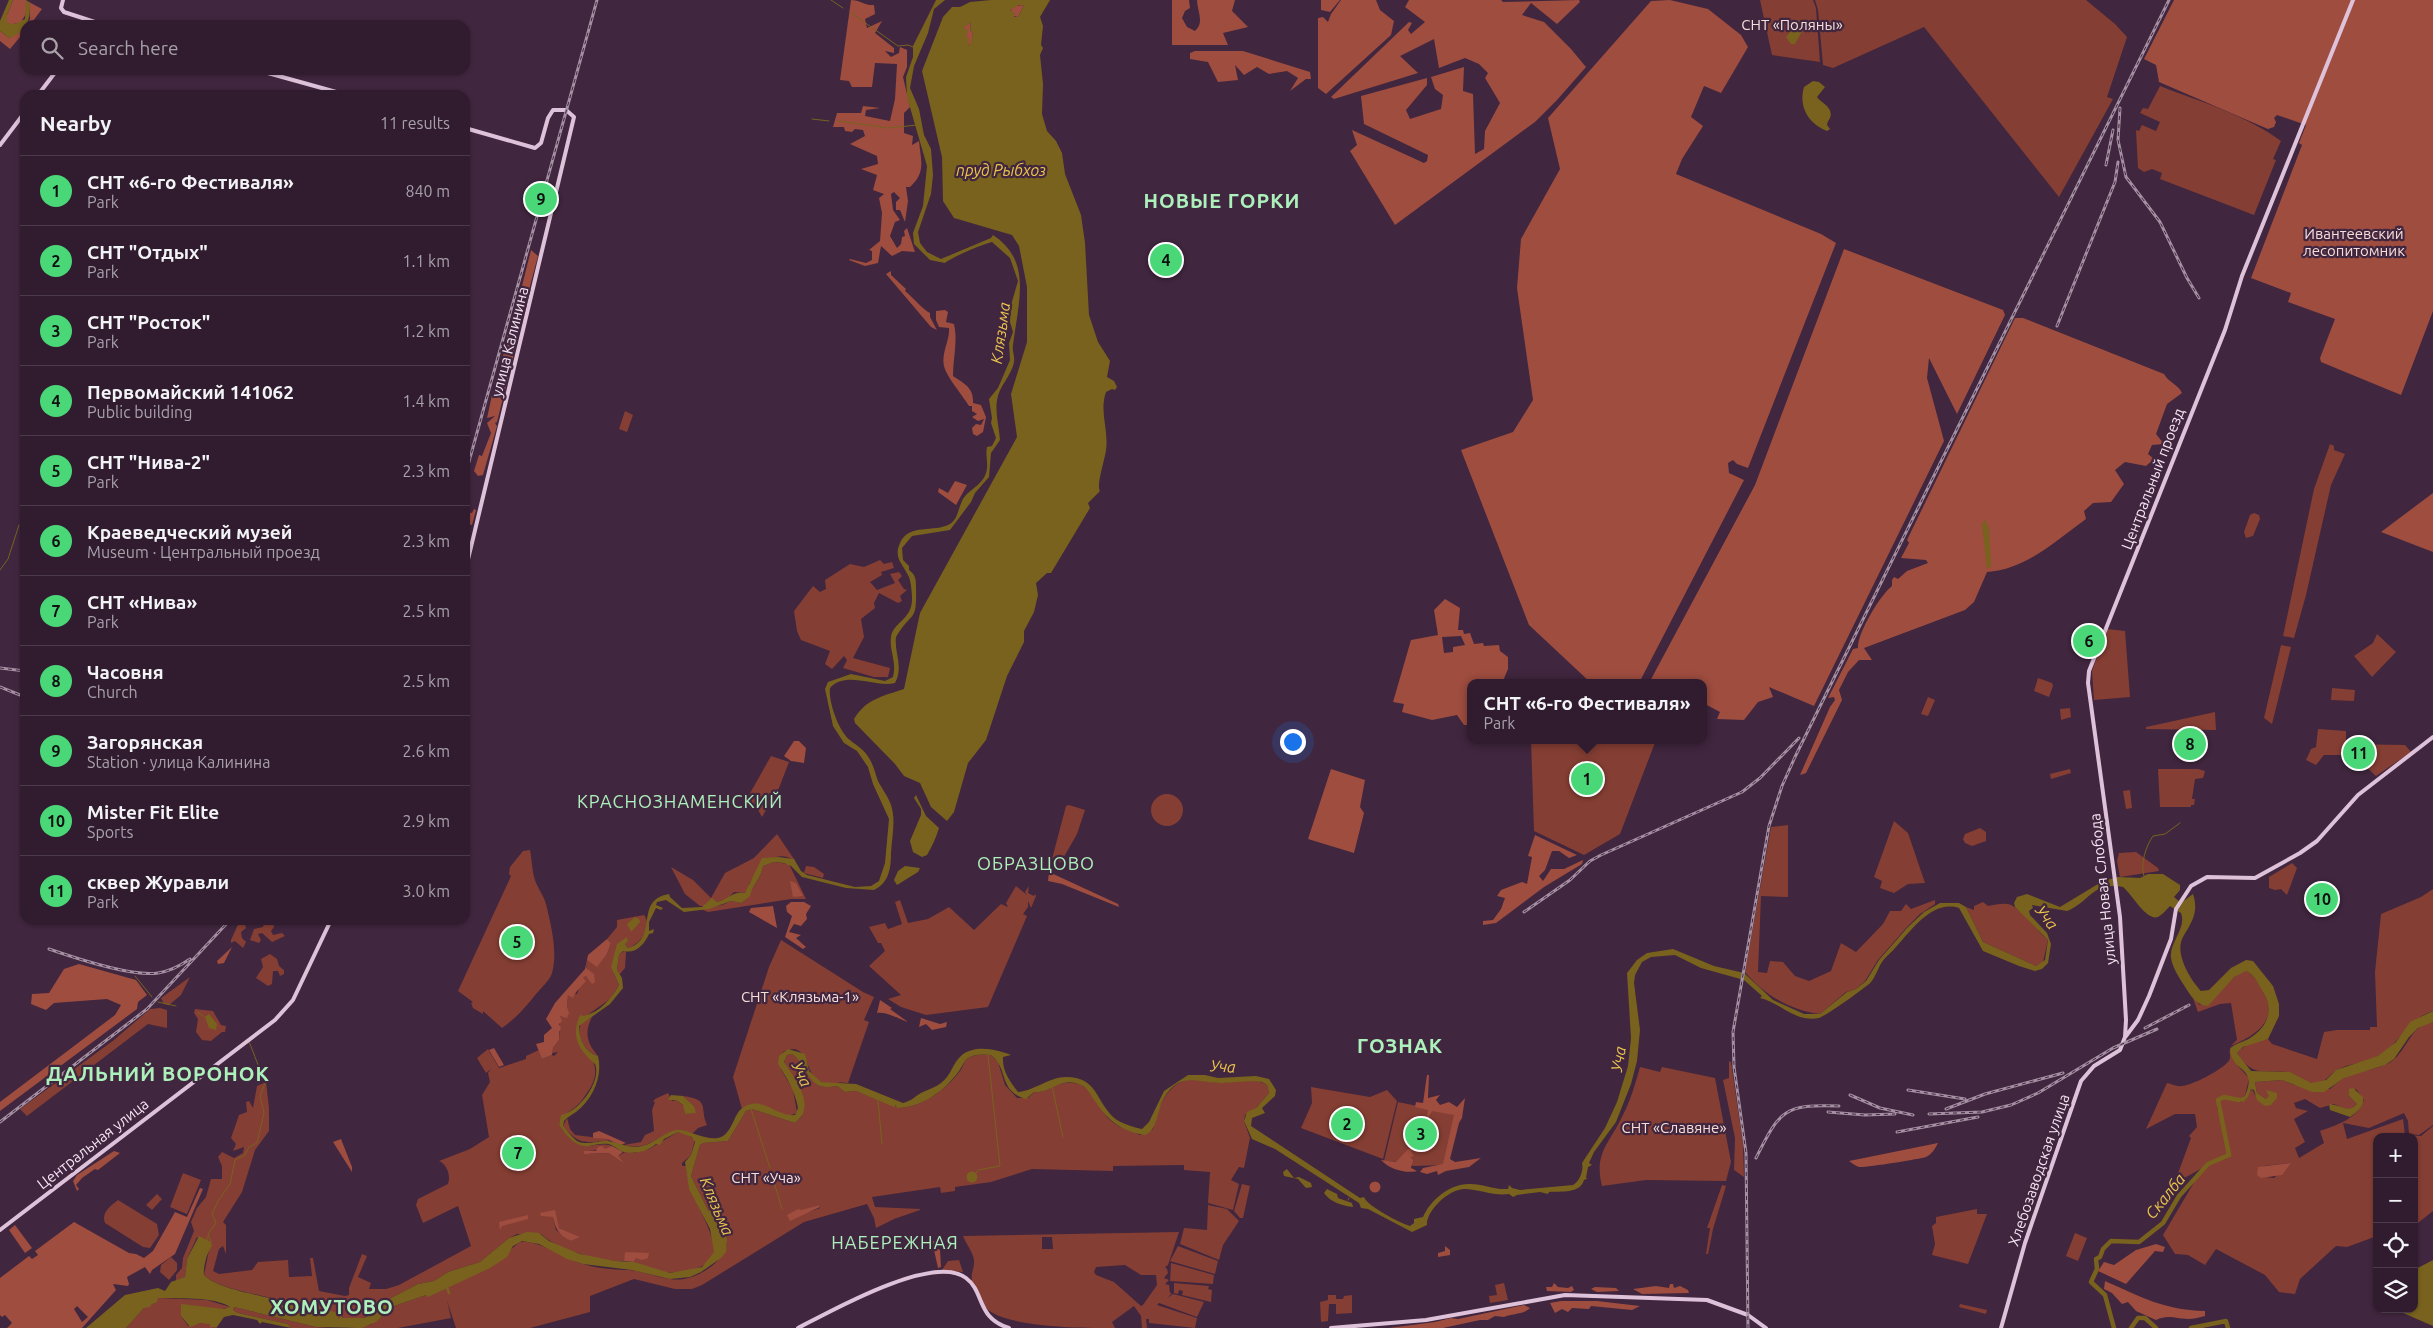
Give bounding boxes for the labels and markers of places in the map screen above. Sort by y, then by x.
pin: 9 [525,180,557,218]
pin: 4 [1150,241,1182,279]
pin: 6 [2073,622,2105,660]
pin: 8 [2174,725,2206,763]
pin: 11 [2343,734,2375,772]
pin: 1 [1571,760,1603,798]
pin: 10 [2306,880,2338,918]
pin: 5 [501,923,533,961]
pin: 2 [1331,1105,1363,1143]
pin: 3 [1405,1115,1437,1153]
pin: 7 [502,1134,534,1172]

